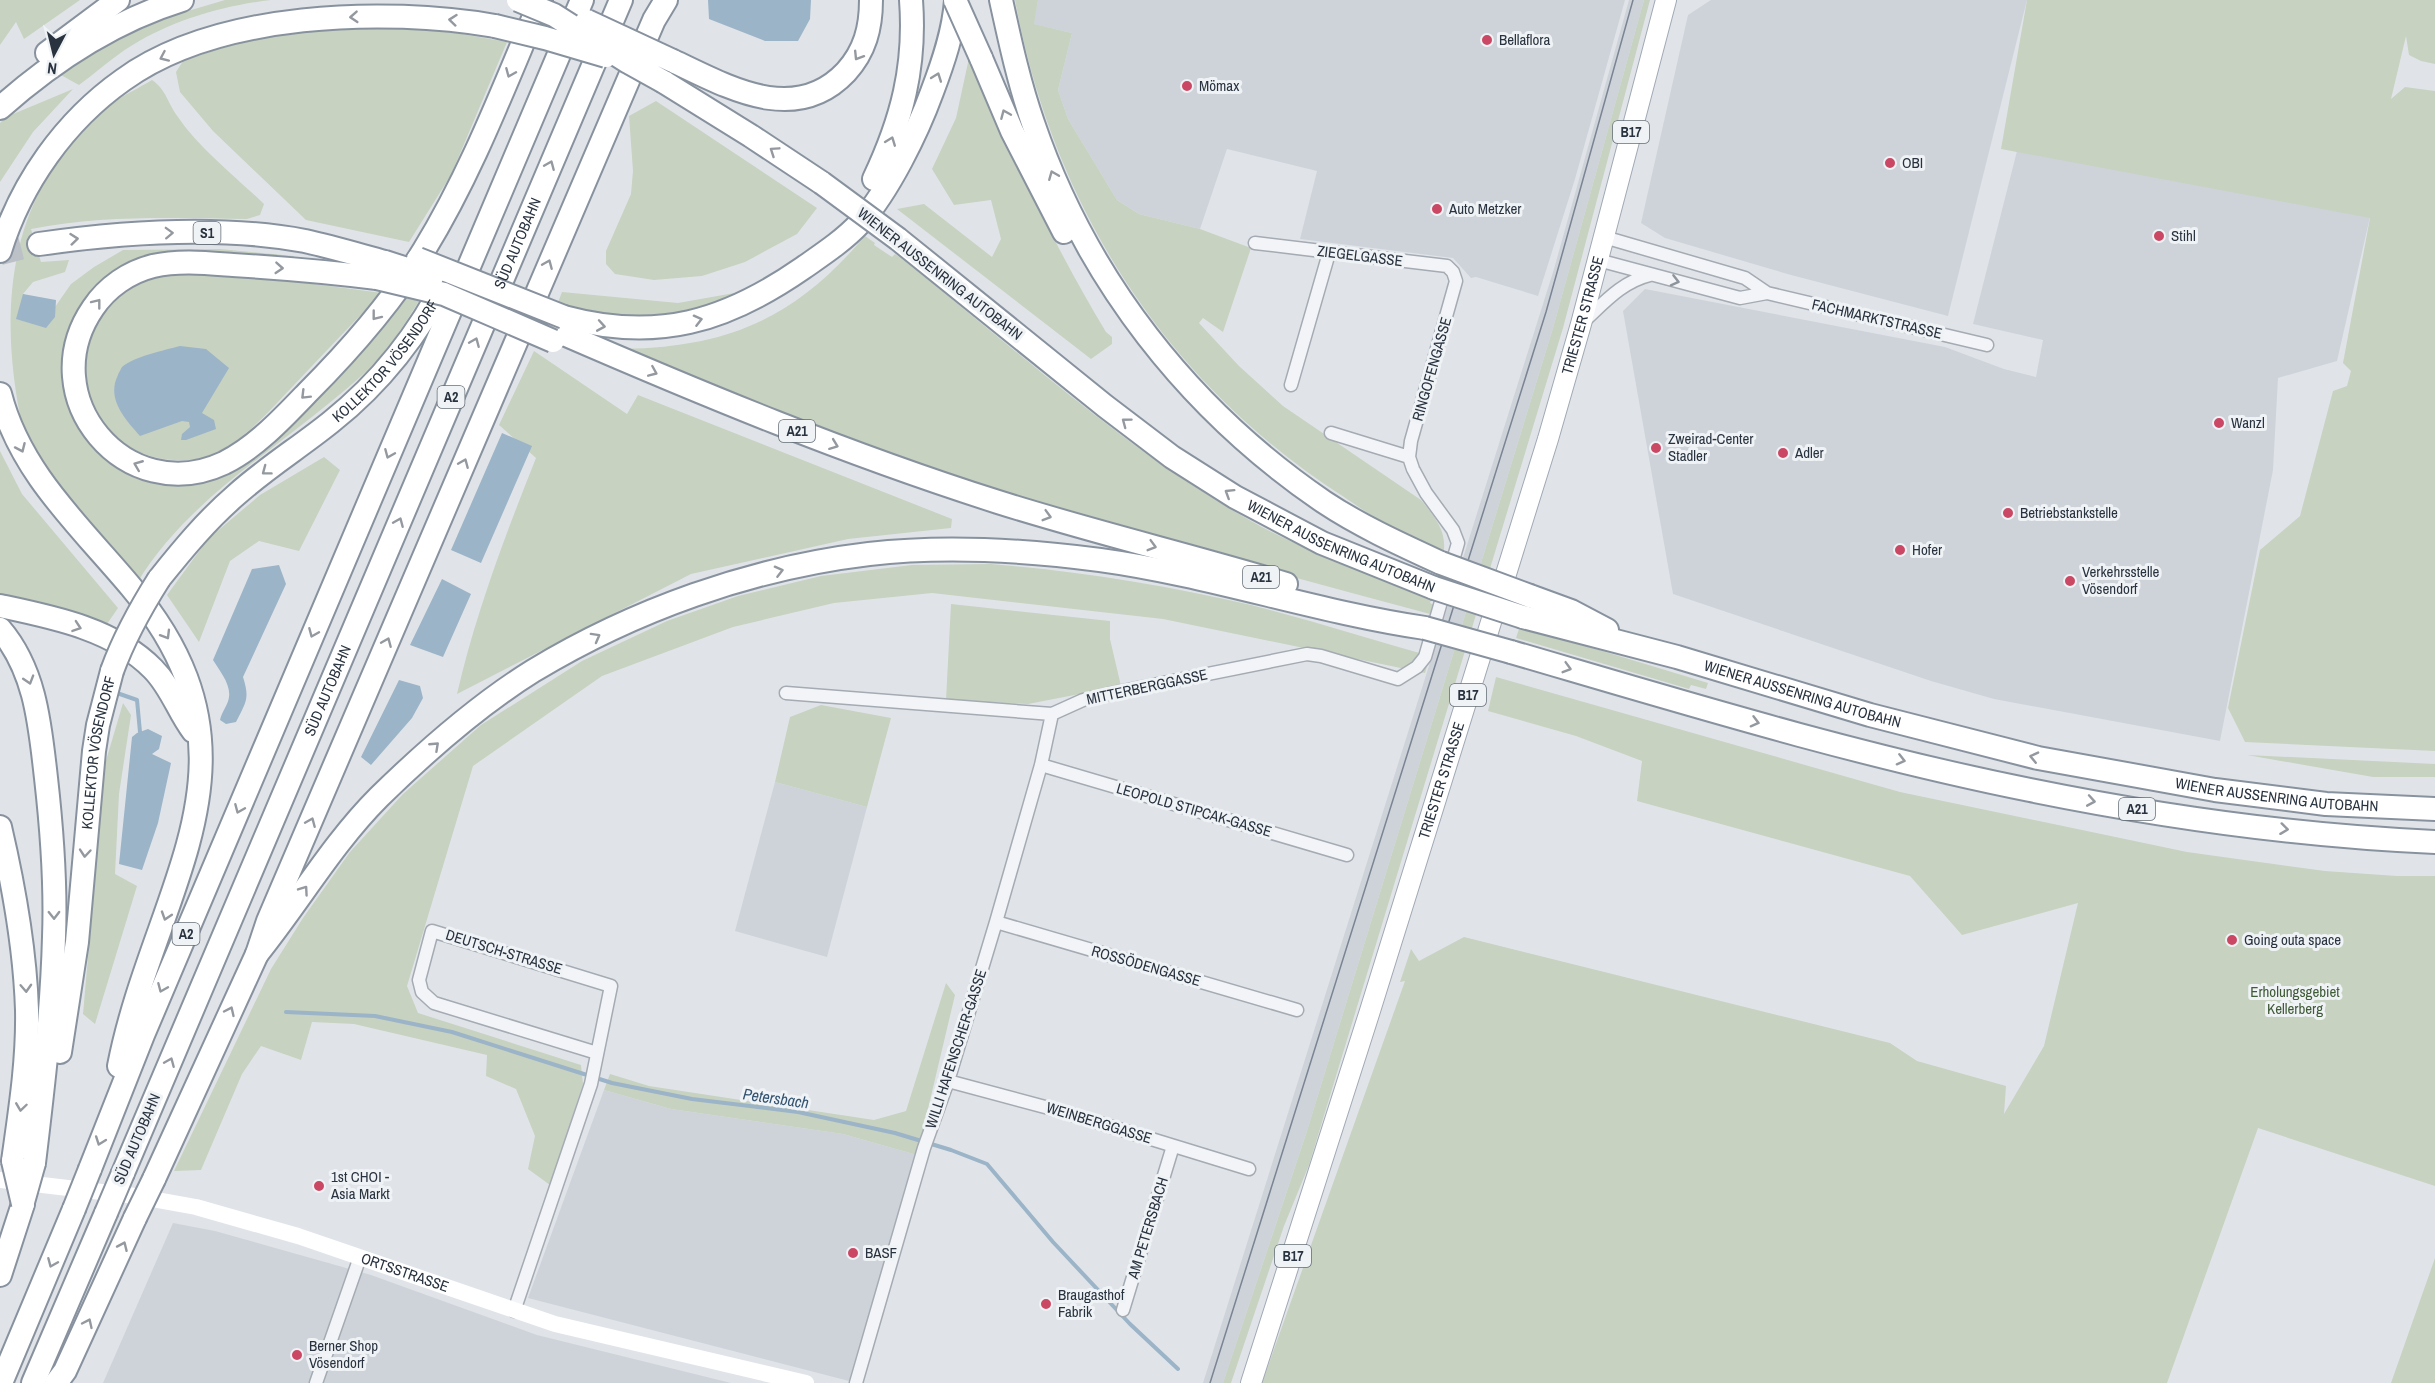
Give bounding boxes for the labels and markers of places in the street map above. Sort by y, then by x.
place label: Bellaflora [1499,29,1550,50]
marker: Bellaflora [1480,33,1494,47]
place label: Mömax [1199,75,1240,96]
marker: Mömax [1180,79,1194,93]
place label: OBI [1902,152,1923,173]
marker: OBI [1883,156,1897,170]
place label: Auto Metzker [1448,198,1521,219]
marker: Auto Metzker [1430,202,1444,216]
place label: Stihl [2171,225,2196,246]
marker: Stihl [2152,229,2166,243]
place label: Wanzl [2231,412,2265,433]
marker: Wanzl [2212,416,2226,430]
place label: Zweirad-Center Stadler [1668,428,1753,466]
marker: Zweirad-Center Stadler [1649,441,1663,455]
place label: Adler [1794,442,1824,463]
marker: Adler [1776,446,1790,460]
place label: Betriebstankstelle [2020,502,2118,523]
marker: Betriebstankstelle [2001,506,2015,520]
place label: Hofer [1912,539,1942,560]
marker: Hofer [1893,543,1907,557]
place label: Verkehrsstelle Vösendorf [2082,561,2159,599]
marker: Verkehrsstelle Vösendorf [2063,574,2077,588]
place label: Going outa space [2244,929,2341,950]
marker: Going outa space [2225,933,2239,947]
place label: 1st CHOI - Asia Markt [330,1166,390,1204]
marker: 1st CHOI - Asia Markt [312,1179,326,1193]
place label: BASF [865,1242,897,1263]
marker: BASF [846,1246,860,1260]
place label: Braugasthof Fabrik [1058,1284,1125,1322]
marker: Braugasthof Fabrik [1039,1297,1053,1311]
place label: Berner Shop Vösendorf [309,1335,378,1373]
marker: Berner Shop Vösendorf [290,1348,304,1362]

